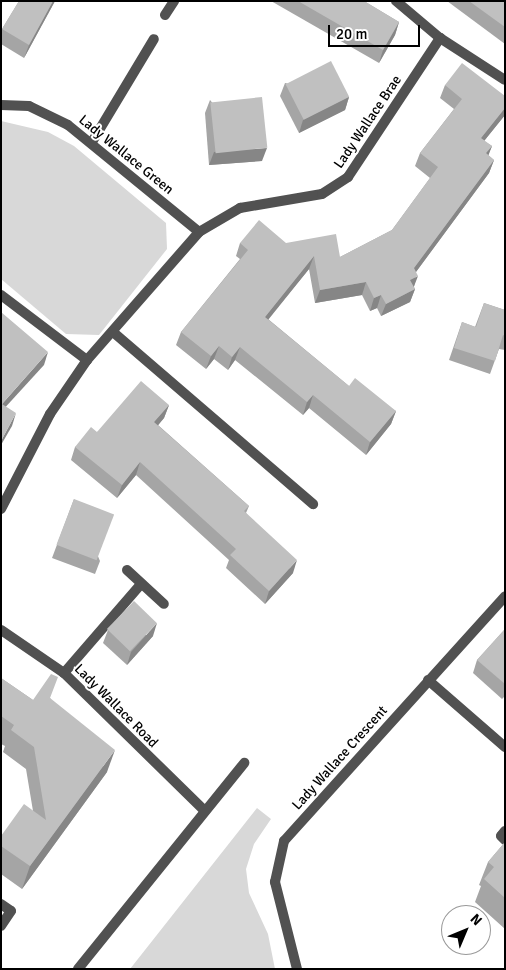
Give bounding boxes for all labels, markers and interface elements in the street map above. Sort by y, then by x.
scale bar [331,15,424,47]
text: 20 m [336,25,367,43]
street label: Lady Wallace Brae [331,72,405,172]
street label: Lady Wallace Green [75,112,177,198]
street label: Lady Wallace Road [71,661,161,751]
street label: Lady Wallace Crescent [289,703,391,813]
north arrow [441,905,491,955]
text: N [467,910,486,929]

